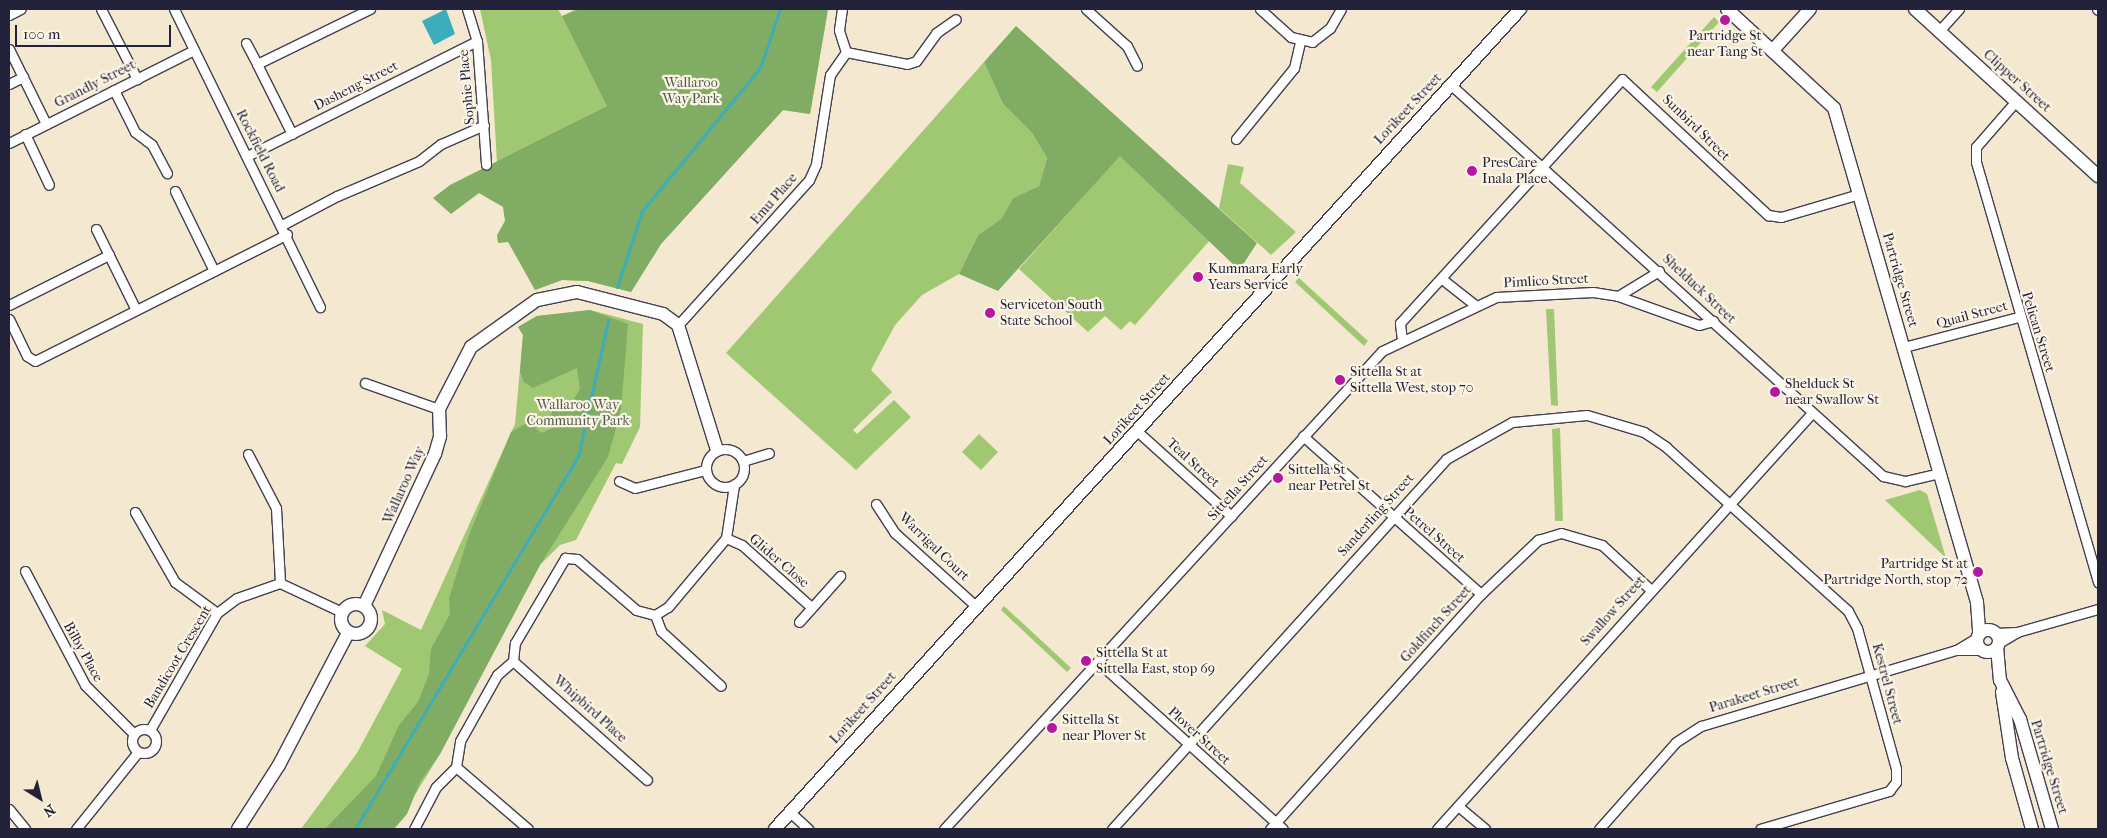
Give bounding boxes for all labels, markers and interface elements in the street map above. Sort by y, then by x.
marker: Partridge St near Tang St [1719,14,1731,26]
scale bar [18,15,174,47]
text: 100 m [23,25,61,43]
place label: Partridge St near Tang St [1687,28,1763,60]
street label: Clipper Street [1980,46,2054,116]
street label: Sophie Place [455,49,479,125]
street label: Grandly Street [52,56,138,112]
street label: Dasheng Street [311,58,401,114]
street label: Lorikeet Street [1371,70,1445,148]
park label: Wallaroo Way Park [662,75,720,108]
street label: Sunbird Street [1659,91,1733,165]
street label: Rockfield Road [232,107,288,195]
place label: PresCare Inala Place [1482,155,1547,188]
marker: PresCare Inala Place [1466,165,1478,177]
street label: Emu Place [747,170,801,228]
street label: Partridge Street [1878,231,1922,329]
street label: Shelduck Street [1659,251,1739,327]
place label: Kummara Early Years Service [1208,261,1303,294]
street label: Pimlico Street [1503,270,1589,292]
marker: Kummara Early Years Service [1192,271,1204,283]
street label: Pelican Street [2018,290,2058,374]
place label: Serviceton South State School [1000,297,1102,330]
street label: Quail Street [1934,297,2010,333]
marker: Serviceton South State School [984,307,996,319]
place label: Sittella St at Sittella West, stop 70 [1350,364,1473,397]
street label: Lorikeet Street [1100,369,1174,449]
marker: Sittella St at Sittella West, stop 70 [1334,374,1346,386]
place label: Shelduck St near Swallow St [1785,376,1879,408]
marker: Shelduck St near Swallow St [1769,386,1781,398]
park label: Wallaroo Way Community Park [527,397,629,430]
street label: Teal Street [1163,435,1223,491]
street label: Wallaroo Way [379,444,429,526]
street label: Sittella Street [1204,452,1272,524]
place label: Sittella St near Petrel St [1288,462,1370,494]
street label: Sanderling Street [1334,470,1418,560]
marker: Sittella St near Petrel St [1272,472,1284,484]
street label: Petrel Street [1400,504,1468,566]
street label: Warrigal Court [895,509,973,585]
street label: Glider Close [746,530,812,592]
place label: Partridge St at Partridge North, stop 72 [1823,556,1968,588]
marker: Partridge St at Partridge North, stop 72 [1972,566,1984,578]
street label: Swallow Street [1577,572,1649,650]
street label: Goldfinch Street [1397,582,1475,666]
street label: Bandicoot Crescent [141,602,215,712]
street label: Bilby Place [60,619,106,685]
street label: Kestrel Street [1868,641,1906,727]
place label: Sittella St at Sittella East, stop 69 [1096,645,1215,678]
marker: Sittella St at Sittella East, stop 69 [1080,655,1092,667]
street label: Lorikeet Street [826,668,900,748]
street label: Whipbird Place [550,672,630,746]
street label: Parakeet Street [1707,673,1801,717]
street label: Plover Street [1164,703,1234,769]
place label: Sittella St near Plover St [1062,712,1146,744]
street label: Partridge Street [2027,718,2071,816]
marker: Sittella St near Plover St [1046,722,1058,734]
north arrow [15,773,65,823]
text: N [40,801,58,821]

